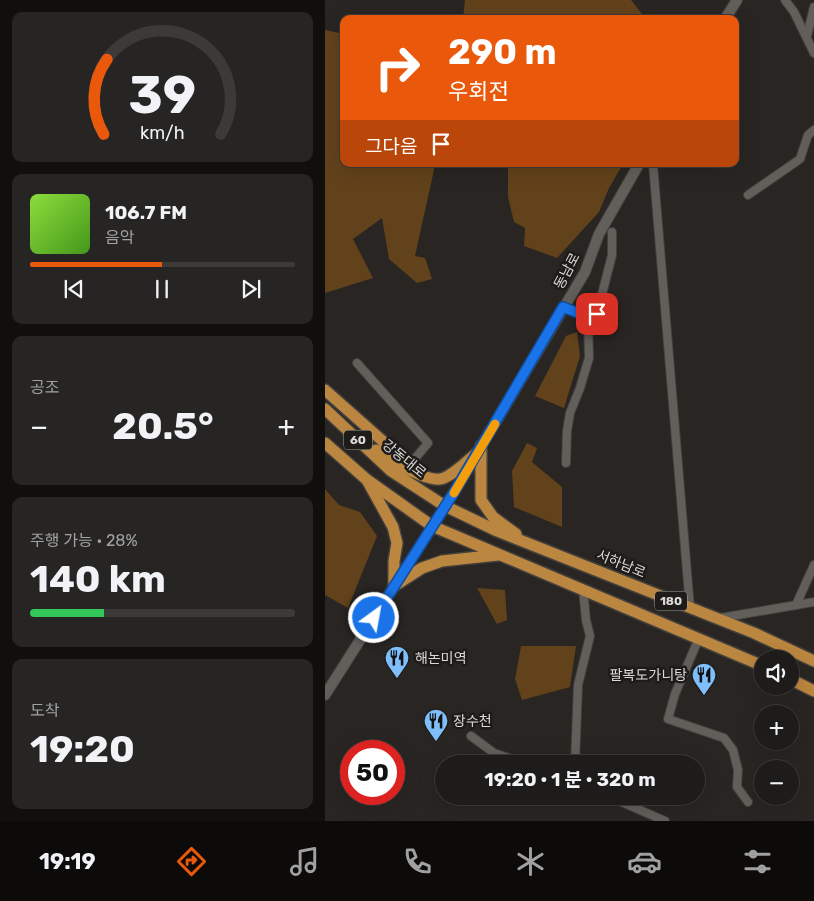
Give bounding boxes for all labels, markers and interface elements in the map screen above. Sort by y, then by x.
text: 290 m [448,31,557,73]
icon: right [365,35,430,100]
text: 39 [129,64,196,126]
text: 우회전 [448,78,509,105]
text: km/h [140,122,185,143]
icon: arrive [427,130,455,158]
text: 그다음 [365,135,417,158]
text: 106.7 FM [105,201,187,224]
text: 음악 [105,228,134,247]
street label: 동남로 [550,250,584,292]
icon: previous [60,275,88,303]
icon: pause [148,275,176,303]
icon: next [237,275,265,303]
pin [576,293,618,335]
icon: arrive [583,300,611,328]
text: 공조 [30,378,59,397]
text: 20.5° [112,403,214,449]
text: − [30,410,48,443]
text: + [278,410,295,443]
road number: 60 [344,430,372,450]
street label: 강동대로 [379,436,429,482]
text: 주행 가능 · 28% [30,531,138,550]
street label: 서하남로 [594,546,648,582]
text: 140 km [30,556,166,602]
position arrow [347,591,399,643]
road number: 180 [655,592,687,610]
restaurant icon: 해논미역 [384,645,410,679]
place label: 해논미역 [415,650,467,667]
map controls [754,650,799,805]
button: sound [754,650,799,695]
restaurant icon: 팔복도가니탕 [691,662,717,696]
place label: 팔복도가니탕 [610,667,687,684]
text: 도착 [30,701,59,720]
button: + [754,705,799,750]
restaurant icon: 장수천 [423,708,449,742]
place label: 장수천 [453,713,492,730]
text: 19:20 [30,726,135,772]
speed limit sign: 50 [340,740,405,805]
button: − [754,760,799,805]
text: 19:20 · 1 분 · 320 m [484,768,656,791]
icon: directions [174,844,209,879]
icon: music [287,844,322,879]
icon: phone [400,844,435,879]
icon: climate [513,844,548,879]
icon: car [627,844,662,879]
icon: filters [740,844,775,879]
text: 19:19 [39,848,96,875]

